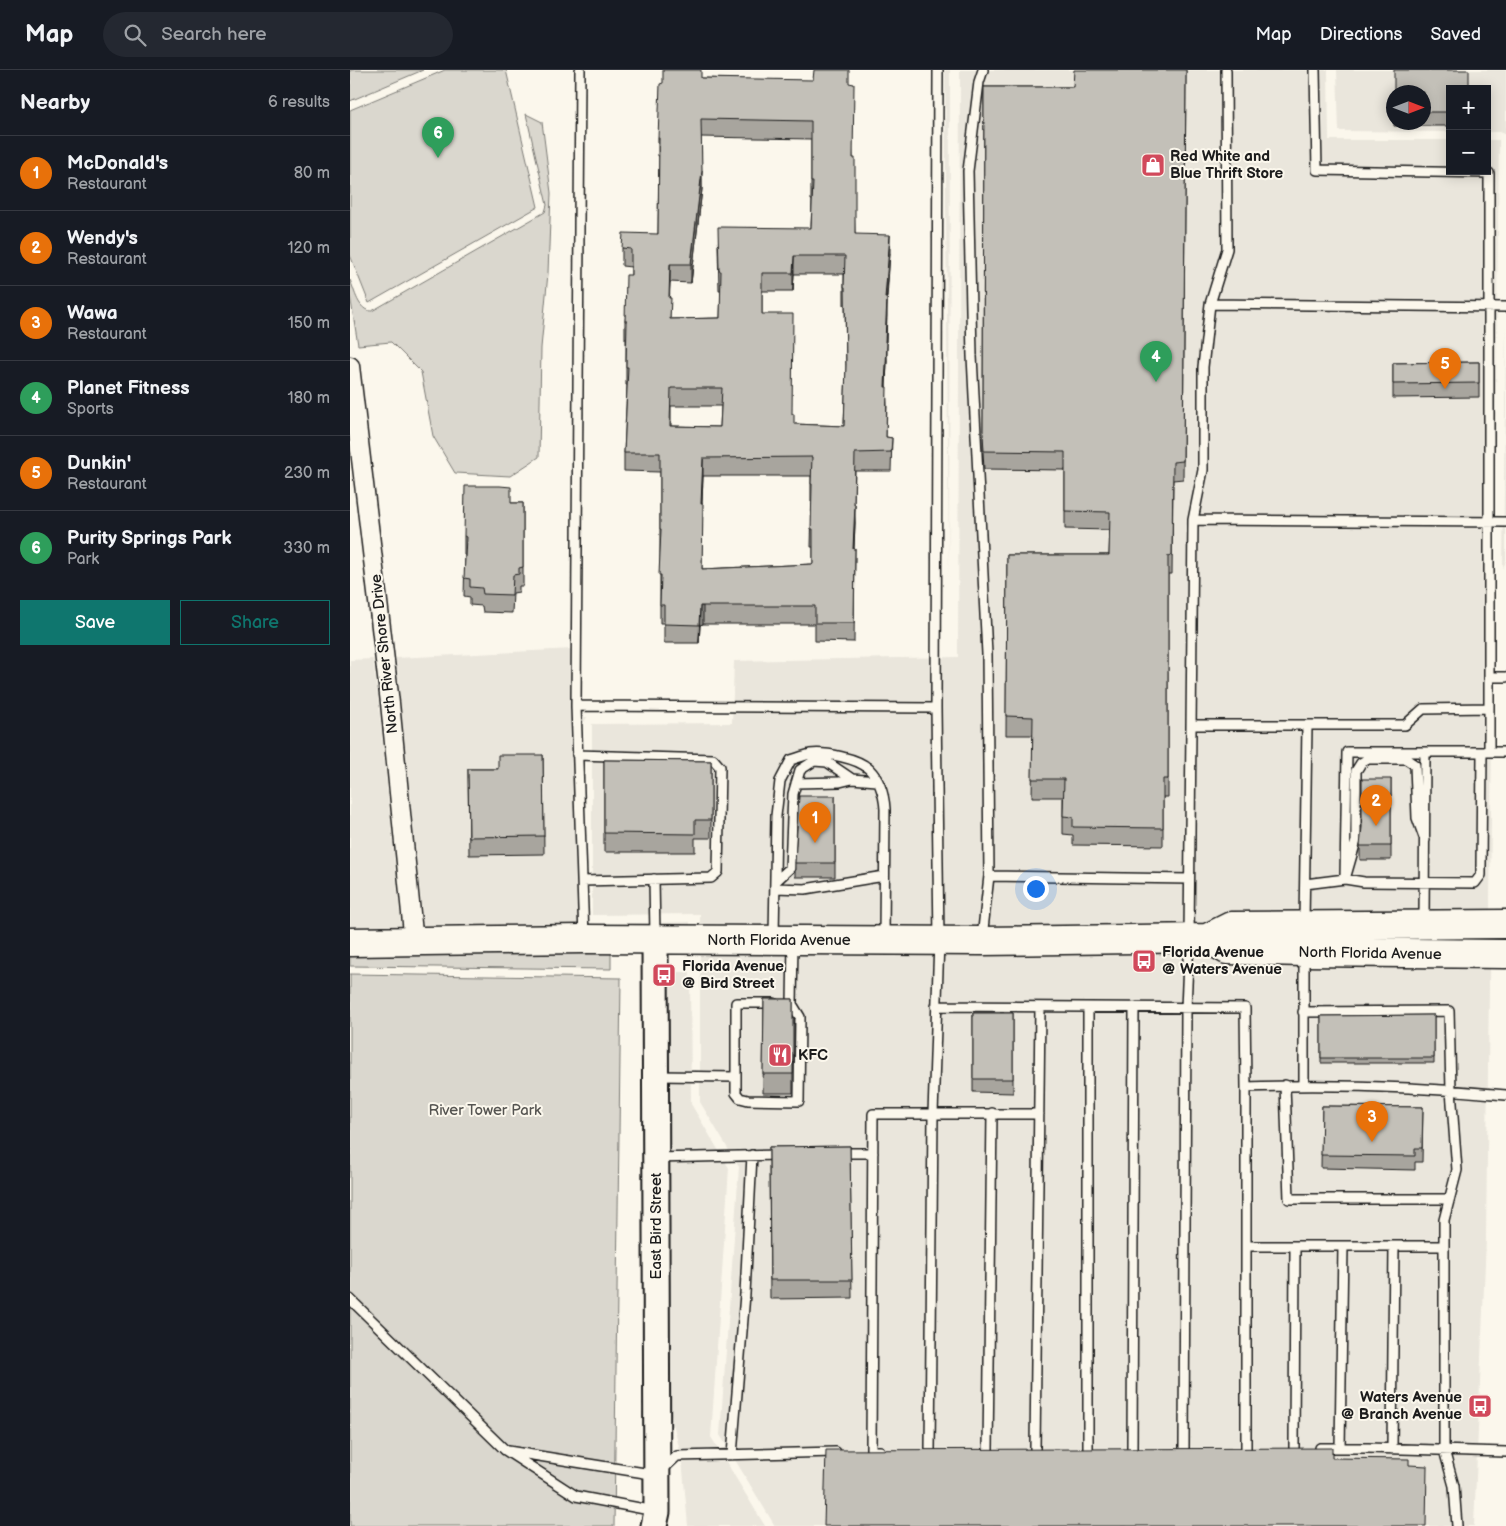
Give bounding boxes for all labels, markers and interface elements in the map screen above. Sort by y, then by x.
search box [103,12,453,57]
text: Map [25,20,73,49]
icon: search [121,21,149,49]
text: Search here [161,23,267,46]
text: Map [1256,24,1292,45]
text: Directions [1320,24,1402,45]
text: Saved [1430,24,1481,45]
north arrow [1386,85,1431,130]
map controls [1446,85,1491,175]
button: + [1446,85,1491,130]
text: Nearby [20,90,90,115]
text: 6 results [268,93,330,112]
pin: 6 [422,117,454,158]
button: − [1446,130,1491,175]
place label: Red White and Blue Thrift Store [1170,147,1284,183]
text: McDonald's [67,152,168,175]
shop icon: Red White and Blue Thrift Store [1140,152,1166,178]
text: 1 [33,164,39,183]
text: 80 m [294,164,330,183]
text: Restaurant [67,175,147,194]
text: Wendy's [67,227,138,250]
text: 2 [31,239,41,258]
text: 120 m [287,239,330,258]
text: Restaurant [67,250,147,269]
text: Wawa [67,302,118,325]
text: 3 [31,314,41,333]
text: 150 m [288,314,330,333]
text: Restaurant [67,325,147,344]
pin: 4 [1140,341,1172,382]
pin: 5 [1429,348,1461,389]
text: Planet Fitness [67,377,190,400]
text: 4 [31,389,41,408]
text: 180 m [288,389,330,408]
text: Sports [67,400,114,419]
text: Dunkin' [67,452,131,475]
text: 5 [31,464,41,483]
text: 230 m [284,464,330,483]
text: Restaurant [67,475,147,494]
text: Purity Springs Park [67,527,231,550]
text: 6 [31,539,41,558]
text: 330 m [283,539,330,558]
text: Park [67,550,99,569]
street label: North River Shore Drive [367,573,402,735]
button: Save [20,600,170,645]
button: Share [180,600,330,645]
pin: 2 [1360,785,1392,826]
pin: 1 [799,802,831,843]
your location [1023,876,1049,902]
street label: North Florida Avenue [707,931,851,950]
place label: Florida Avenue @ Waters Avenue [1162,943,1282,979]
street label: North Florida Avenue [1298,943,1442,964]
bus stop icon: Florida Avenue @ Waters Avenue [1131,948,1157,974]
place label: Florida Avenue @ Bird Street [682,957,784,993]
bus stop icon: Florida Avenue @ Bird Street [651,962,677,988]
restaurant icon: KFC [767,1042,793,1068]
place label: KFC [798,1046,828,1065]
park label: River Tower Park [429,1101,542,1120]
pin: 3 [1356,1101,1388,1142]
street label: East Bird Street [647,1172,666,1279]
place label: Waters Avenue @ Branch Avenue [1341,1388,1462,1424]
bus stop icon: Waters Avenue @ Branch Avenue [1467,1393,1493,1419]

